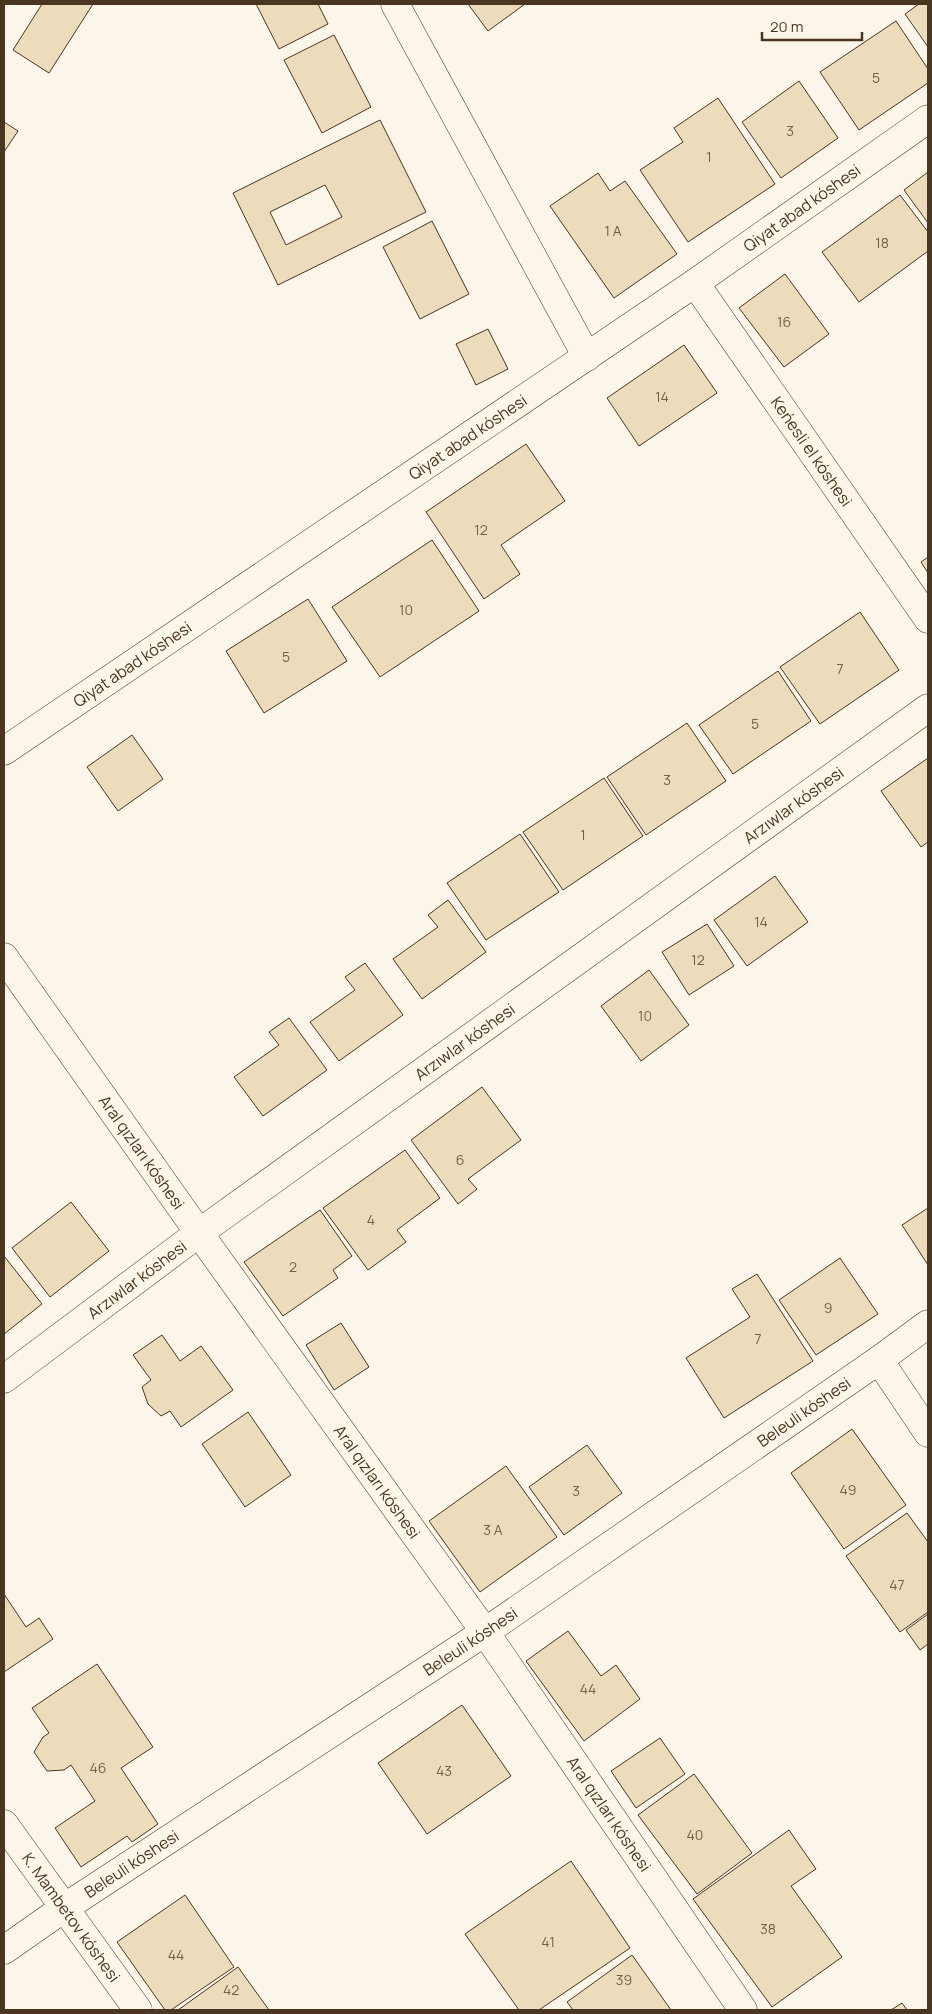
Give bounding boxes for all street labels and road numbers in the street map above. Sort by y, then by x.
street label: Qiyat abad kóshesi [739,159,865,257]
street label: Qiyat abad kóshesi [404,389,531,485]
street label: Keńesli el kóshesi [766,392,858,511]
street label: Qiyat abad kóshesi [69,616,196,712]
street label: Arzıwlar kóshesi [739,761,848,849]
street label: Arzıwlar kóshesi [410,998,519,1085]
street label: Aral qızları kóshesi [94,1091,190,1214]
street label: Arzıwlar kóshesi [83,1235,191,1324]
street label: Beleuli kóshesi [753,1372,855,1452]
street label: Aral qızları kóshesi [329,1420,426,1543]
street label: Beleuli kóshesi [419,1602,522,1681]
street label: Aral qızları kóshesi [562,1752,656,1876]
street label: Beleuli kóshesi [80,1825,183,1903]
street label: K. Mambetov kóshesi [17,1848,125,1987]

